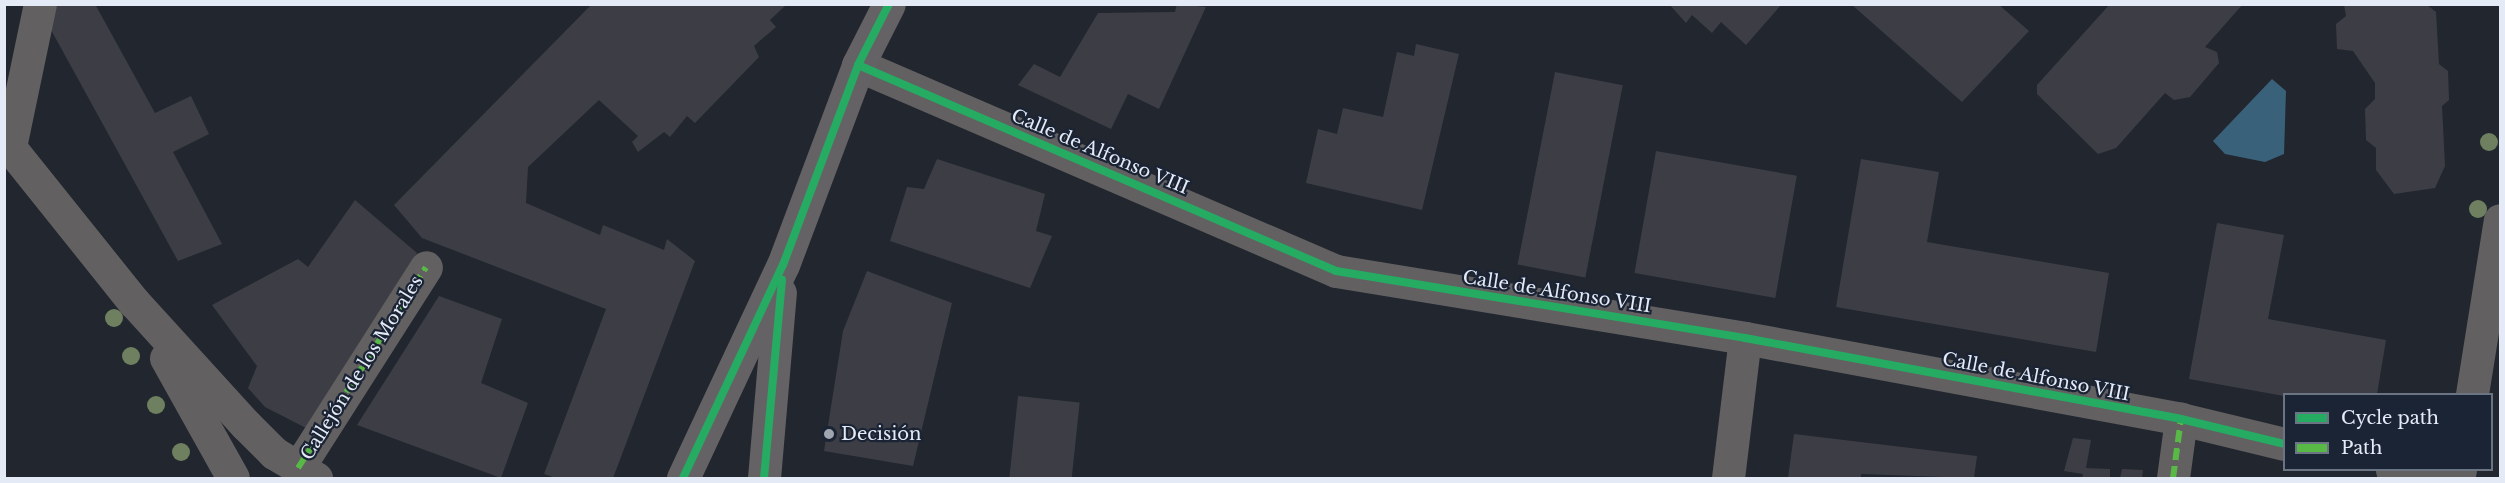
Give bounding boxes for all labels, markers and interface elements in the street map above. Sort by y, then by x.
street label: Calle de Alfonso VIII [1007,105,1193,199]
street label: Calle de Alfonso VIII [1461,266,1653,318]
street label: Callejón de los Morales [296,272,428,464]
street label: Calle de Alfonso VIII [1940,348,2132,406]
legend [2283,393,2493,471]
text: Cycle path [2341,407,2439,429]
place label: Decisión [841,423,921,445]
marker: Decisión [822,427,836,441]
text: Path [2341,437,2382,459]

